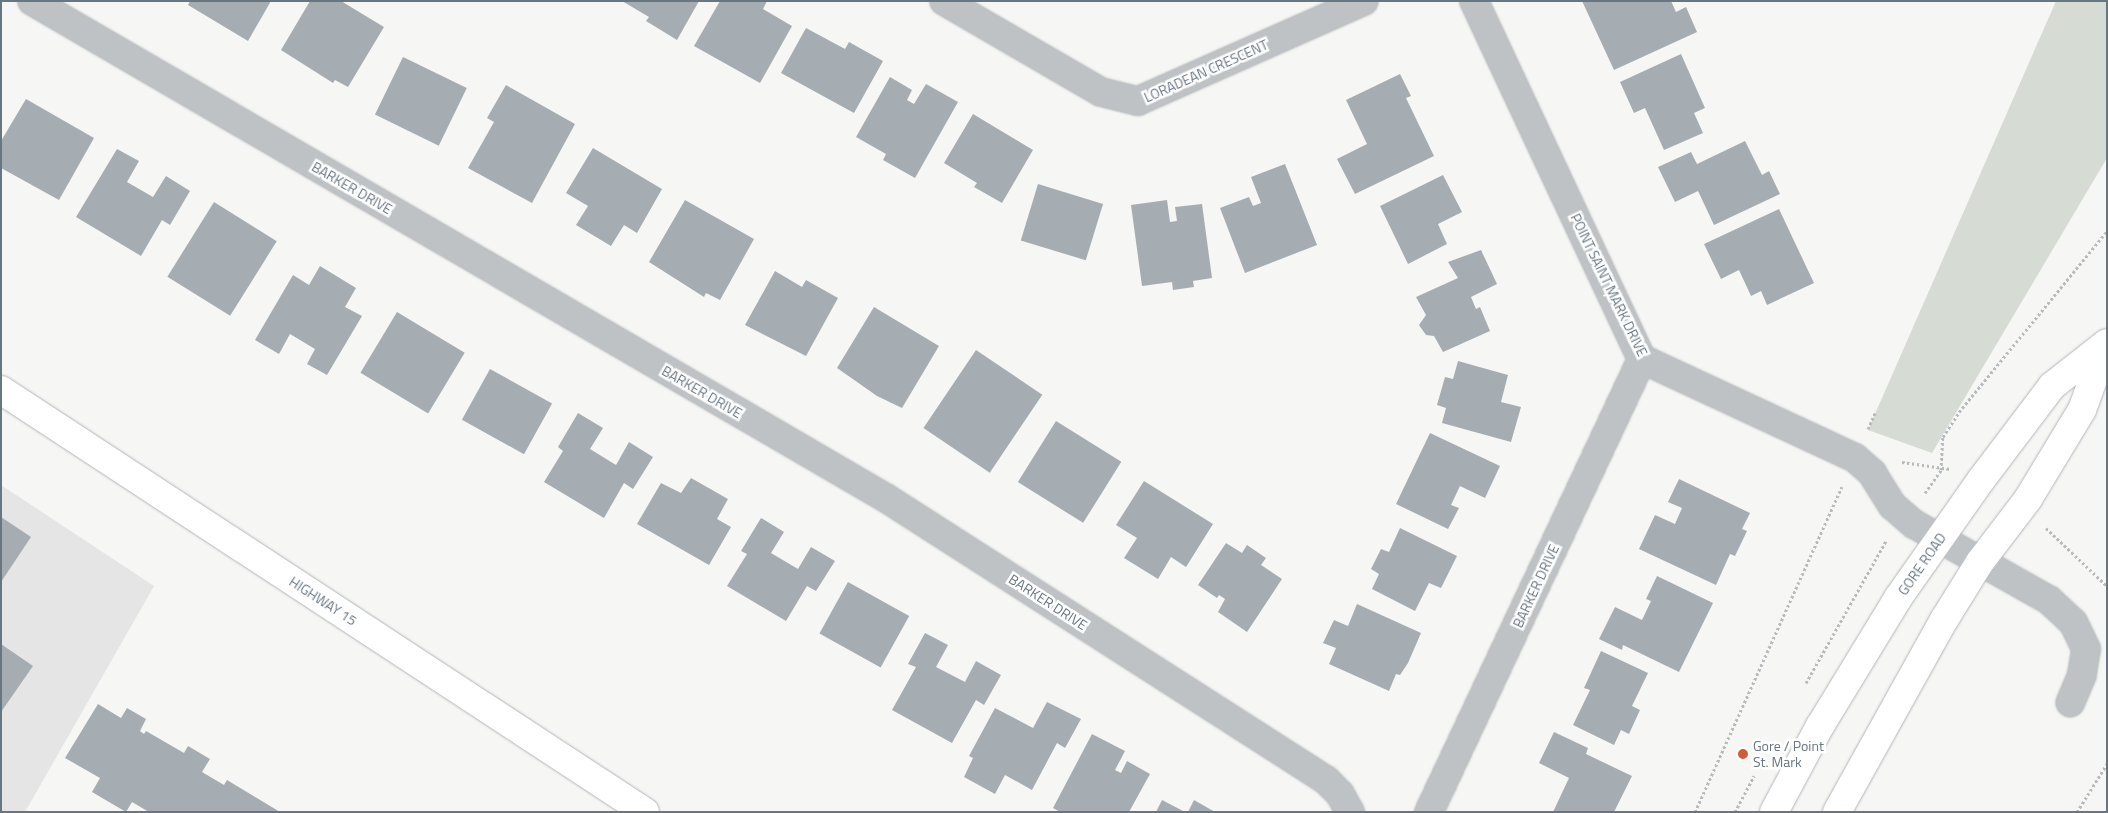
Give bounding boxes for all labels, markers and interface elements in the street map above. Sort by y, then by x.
street label: LORADEAN CRESCENT [1141,36,1271,106]
street label: BARKER DRIVE [309,158,395,218]
street label: POINT SAINT MARK DRIVE [1567,211,1651,359]
street label: BARKER DRIVE [659,362,745,422]
street label: GORE ROAD [1894,530,1950,598]
street label: BARKER DRIVE [1509,542,1563,630]
street label: BARKER DRIVE [1006,570,1090,634]
street label: HIGHWAY 15 [286,573,360,629]
place label: Gore / Point St. Mark [1753,738,1824,770]
marker: Gore / Point St. Mark [1737,748,1749,760]

